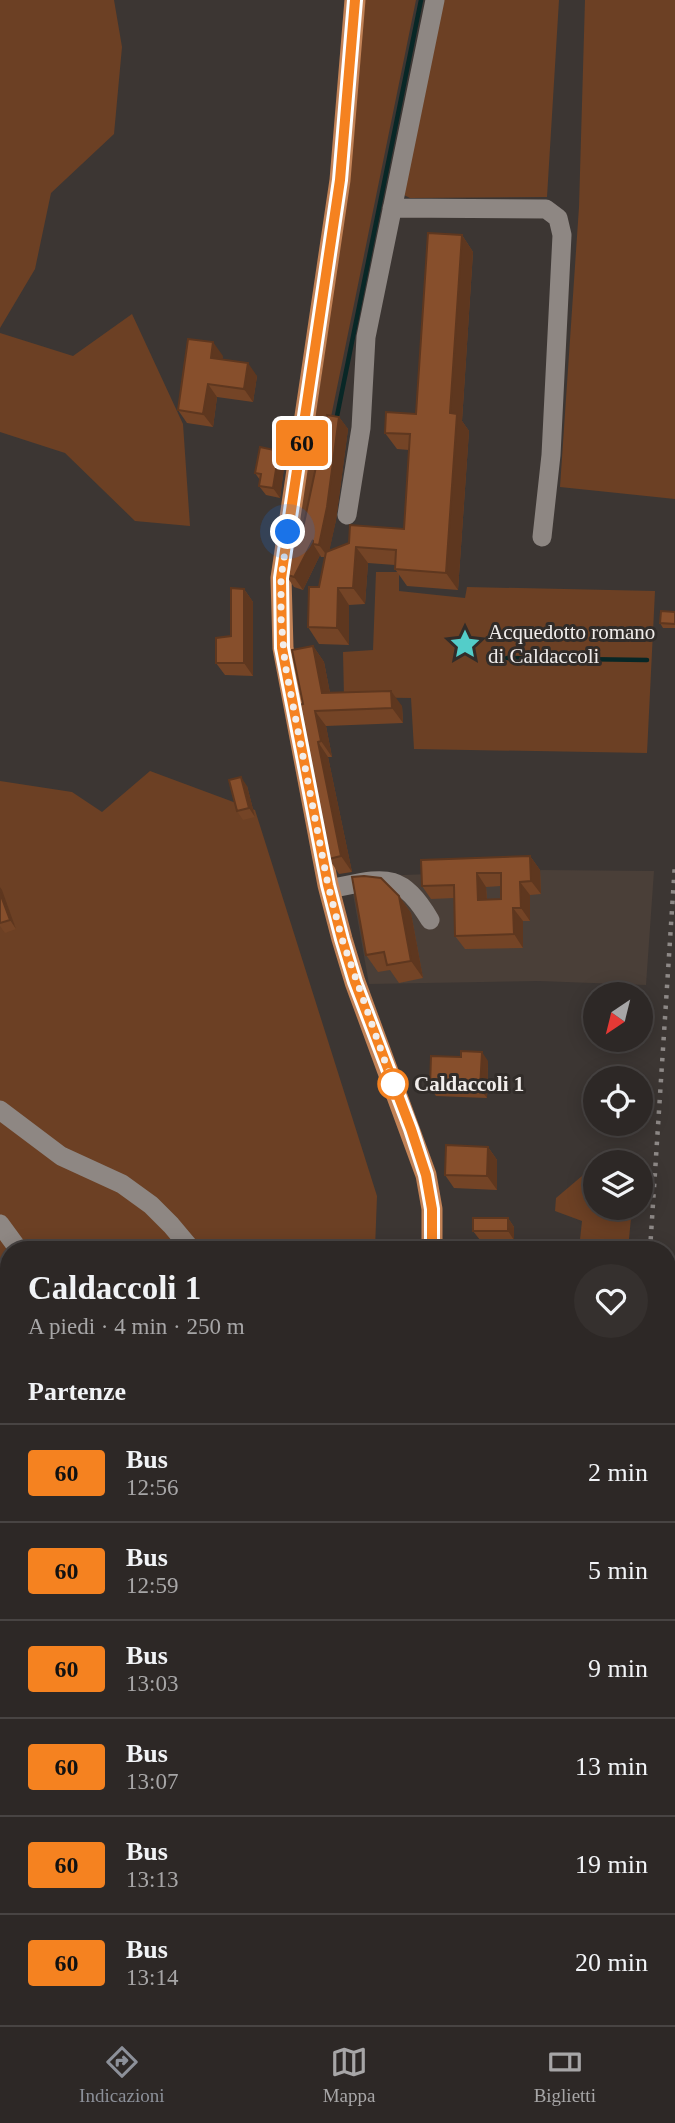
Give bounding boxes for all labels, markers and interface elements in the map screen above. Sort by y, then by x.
line badge: 60 [270,420,334,466]
text: 60 [290,430,314,456]
your location [270,514,305,549]
place label: Acquedotto romano di Caldaccoli [488,620,655,668]
place icon: Acquedotto romano di Caldaccoli [448,627,482,661]
north arrow [583,982,653,1052]
map controls [583,982,653,1220]
button: locate [583,1066,653,1136]
marker: Caldaccoli 1 [378,1069,408,1099]
place label: Caldaccoli 1 [414,1072,524,1096]
button: layers [583,1150,653,1220]
button: heart [574,1264,648,1338]
text: Caldaccoli 1 [28,1270,201,1306]
text: A piedi · 4 min · 250 m [28,1314,245,1339]
text: Partenze [28,1377,126,1406]
text: Bus [126,1445,168,1474]
text: 2 min [588,1458,648,1487]
text: 60 [55,1460,79,1486]
text: 12:56 [126,1475,178,1500]
text: Bus [126,1543,168,1572]
text: 5 min [588,1556,648,1585]
text: 60 [55,1558,79,1584]
text: 12:59 [126,1573,178,1598]
text: Bus [126,1641,168,1670]
text: 9 min [588,1654,648,1683]
text: 60 [55,1656,79,1682]
text: 13:03 [126,1671,178,1696]
text: Bus [126,1739,168,1768]
text: 13 min [575,1752,648,1781]
text: 60 [55,1754,79,1780]
text: 13:07 [126,1769,178,1794]
text: Bus [126,1837,168,1866]
text: 19 min [575,1850,648,1879]
text: 60 [55,1852,79,1878]
text: 13:13 [126,1867,178,1892]
text: Bus [126,1935,168,1964]
text: 20 min [575,1948,648,1977]
text: 60 [55,1950,79,1976]
text: 13:14 [126,1965,178,1990]
tab: Indicazioni [79,2043,165,2107]
tab: Mappa [323,2043,375,2107]
tab: Biglietti [534,2043,596,2107]

